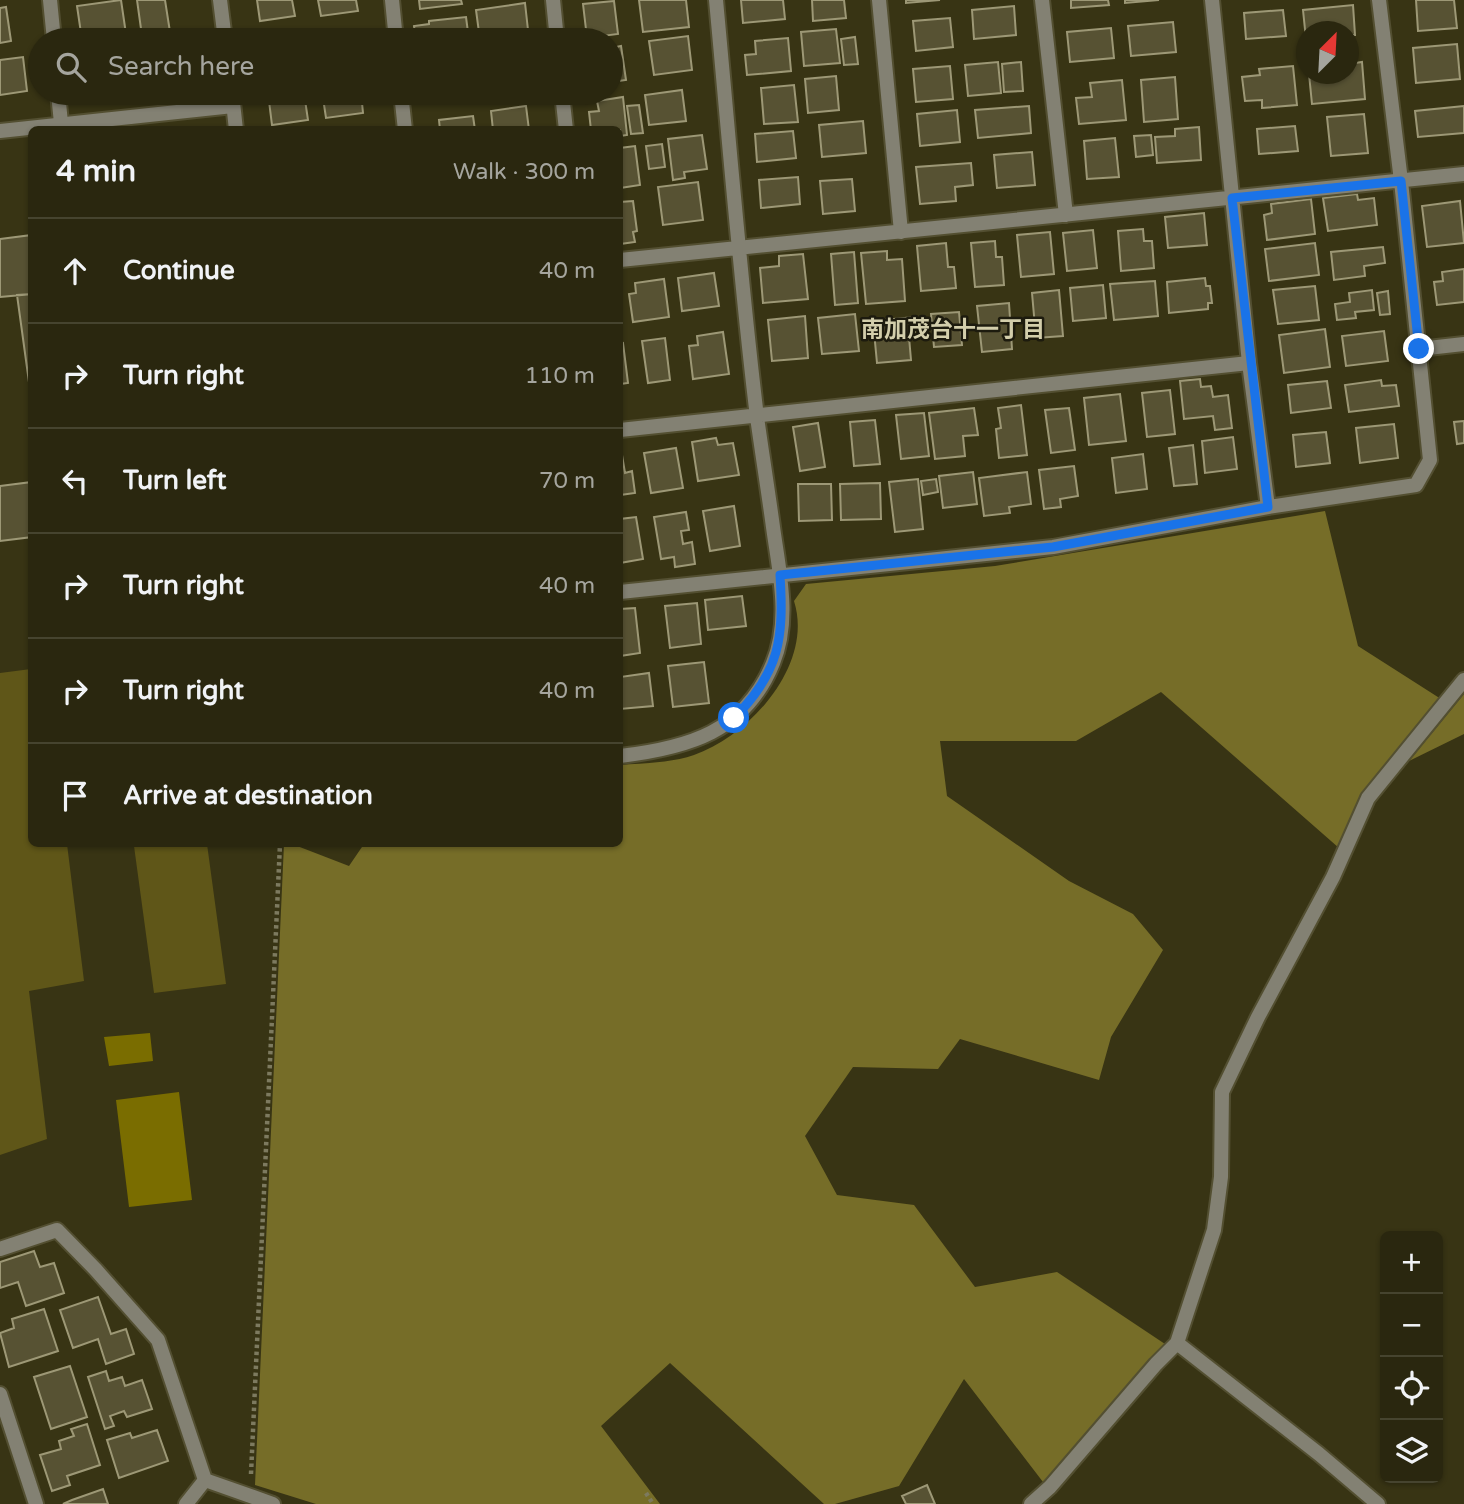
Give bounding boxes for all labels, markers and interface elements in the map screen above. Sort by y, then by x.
north arrow [1296,21,1359,84]
search box [28,28,623,105]
icon: search [52,48,90,86]
text: Search here [108,51,254,82]
text: 4 min [56,153,136,190]
text: Walk · 300 m [453,158,595,186]
icon: ahead [56,252,94,290]
text: Continue [123,255,235,286]
text: 40 m [539,257,595,285]
district label: 南加茂台十一丁目 [861,316,1045,344]
route end [1403,333,1434,364]
icon: right [56,357,94,395]
text: Turn right [123,360,244,391]
text: 110 m [525,362,595,390]
icon: left [56,462,94,500]
text: Turn left [123,465,226,496]
text: 70 m [539,467,595,495]
icon: right [56,567,94,605]
text: Turn right [123,570,244,601]
text: 40 m [539,572,595,600]
icon: right [56,672,94,710]
text: Turn right [123,675,244,706]
text: 40 m [539,677,595,705]
route start [718,702,749,733]
icon: arrive [56,777,94,815]
text: Arrive at destination [123,780,373,811]
map controls [1380,1231,1443,1483]
button: + [1380,1231,1443,1294]
button: − [1380,1294,1443,1357]
button: locate [1380,1357,1443,1420]
button: layers [1380,1420,1443,1483]

